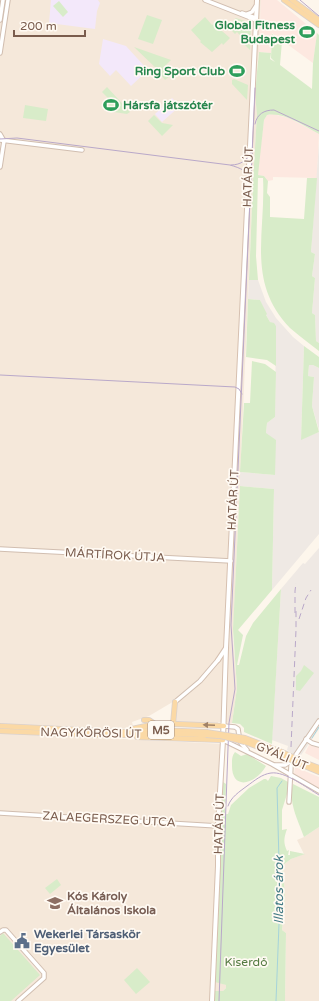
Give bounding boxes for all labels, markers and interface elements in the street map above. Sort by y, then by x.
scale bar [14,12,85,38]
place label: Global Fitness Budapest [215,18,295,47]
text: 200 m [20,19,57,33]
sports icon: Global Fitness Budapest [298,23,316,41]
sports icon: Ring Sport Club [228,62,246,80]
place label: Ring Sport Club [135,64,225,79]
sports icon: Hársfa játszótér [102,96,120,114]
place label: Hársfa játszótér [123,98,213,113]
street label: HATÁR ÚT [240,146,256,208]
street label: HATÁR ÚT [224,469,242,531]
street label: MÁRTÍROK ÚTJA [65,545,165,565]
road number: M5 [148,721,174,739]
one-way arrow [202,722,215,728]
street label: NAGYKŐRÖSI ÚT [40,725,142,741]
street label: GYÁLI ÚT [254,739,311,773]
street label: HATÁR ÚT [211,793,227,855]
street label: ZALAEGERSZEG UTCA [42,809,176,829]
water label: Illatos-árok [271,855,287,924]
place label: Kós Károly Általános Iskola [67,889,156,917]
school or university icon: Kós Károly Általános Iskola [46,894,64,912]
place label: Wekerlei Társaskör Egyesület [34,927,141,956]
public building icon: Wekerlei Társaskör Egyesület [13,932,31,950]
park label: Kiserdő [225,955,267,969]

